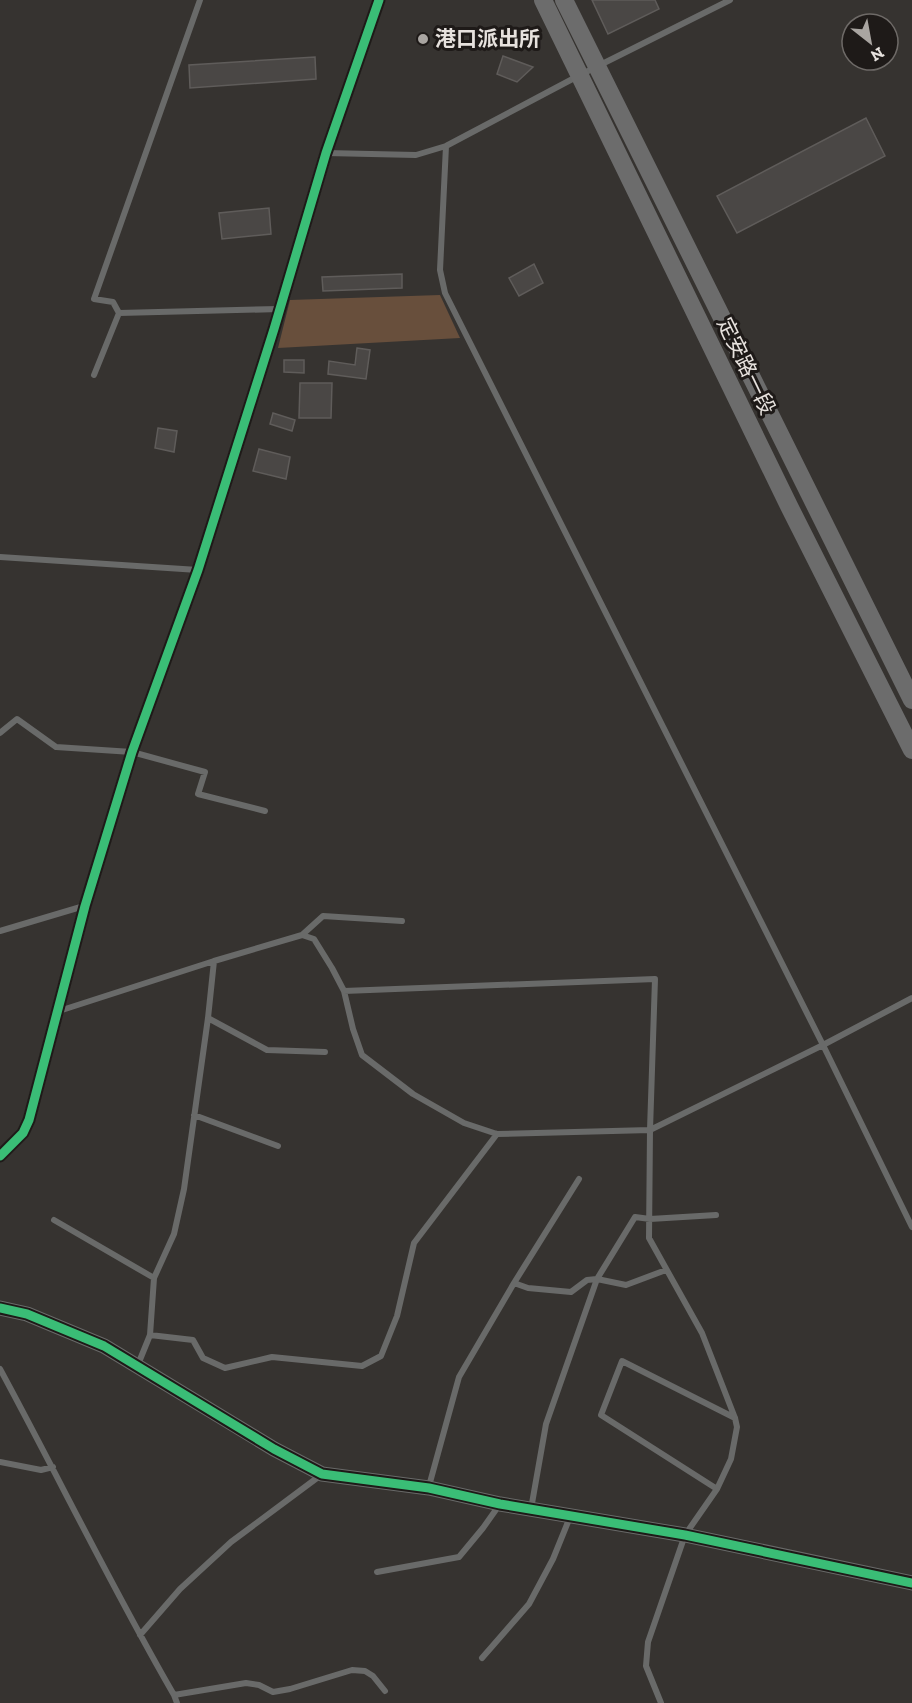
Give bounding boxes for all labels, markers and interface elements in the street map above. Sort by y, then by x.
north arrow [840,12,900,72]
place label: 港口派出所 [435,26,540,51]
marker: 港口派出所 [416,32,430,46]
text: N [867,43,888,66]
street label: 定安路一段 [712,313,781,418]

